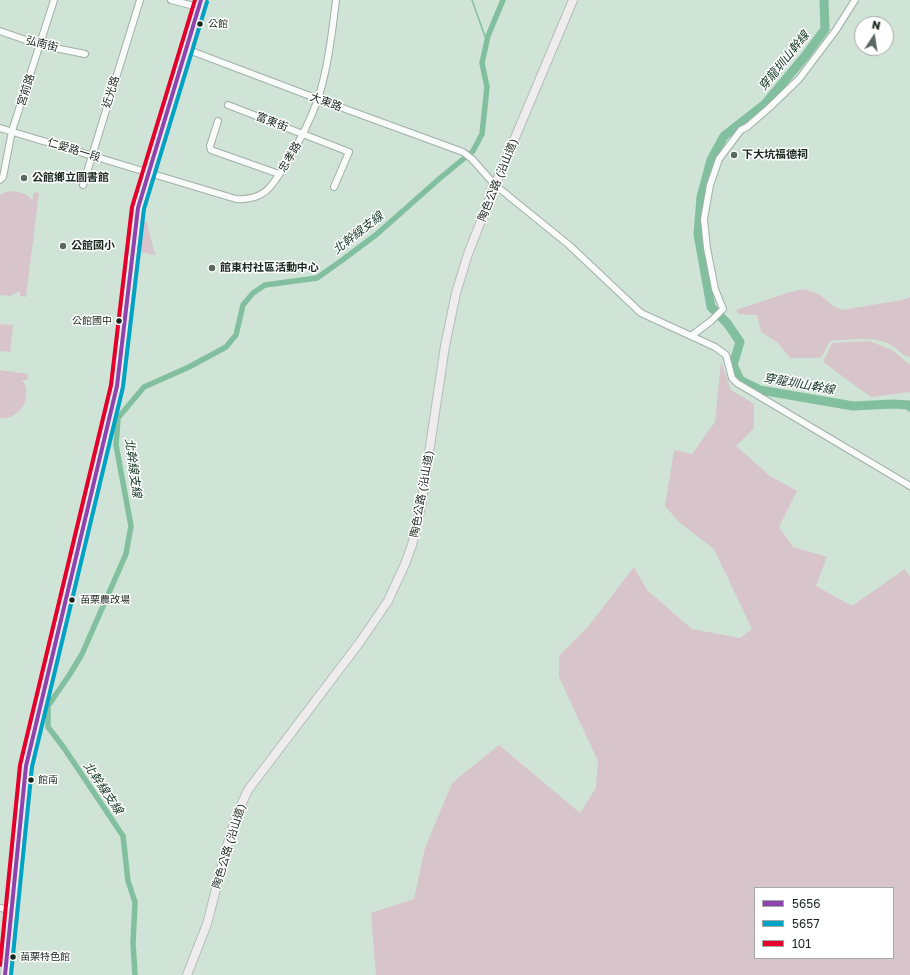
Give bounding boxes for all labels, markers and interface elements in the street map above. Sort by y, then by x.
north arrow [854,16,894,56]
place label: 公館 [208,18,228,30]
text: N [871,18,882,32]
marker: 公館 [195,19,205,29]
water label: 穿龍圳山幹線 [756,28,812,94]
street label: 弘南街 [24,34,60,54]
street label: 宮前路 [15,72,37,108]
street label: 近光路 [100,74,122,110]
street label: 大東路 [308,90,344,114]
street label: 富東街 [254,110,290,134]
street label: 仁愛路一段 [46,136,102,164]
street label: 陶色公路 (沿山道) [475,137,521,223]
street label: 忠孝路 [276,139,304,175]
place label: 下大坑福德祠 [742,148,808,162]
marker: 下大坑福德祠 [729,150,739,160]
place label: 公館鄉立圖書館 [32,171,109,185]
marker: 公館鄉立圖書館 [19,173,29,183]
water label: 北幹線支線 [330,209,386,257]
place label: 公館國小 [71,239,115,253]
marker: 公館國小 [58,241,68,251]
place label: 館東村社區活動中心 [220,261,319,275]
marker: 館東村社區活動中心 [207,263,217,273]
place label: 公館國中 [72,315,112,327]
marker: 公館國中 [114,316,124,326]
water label: 穿龍圳山幹線 [762,371,836,397]
water label: 北幹線支線 [122,437,144,499]
street label: 陶色公路 (沿山道) [408,449,436,539]
place label: 苗栗農改場 [80,594,130,606]
marker: 苗栗農改場 [67,595,77,605]
water label: 北幹線支線 [80,759,126,817]
place label: 館南 [38,774,58,786]
marker: 館南 [26,775,36,785]
street label: 陶色公路 (沿山道) [210,802,248,890]
legend [754,887,894,959]
text: 5656 [792,896,820,911]
text: 5657 [792,916,820,931]
text: 101 [792,936,811,951]
place label: 苗栗特色館 [20,951,70,963]
marker: 苗栗特色館 [8,952,18,962]

